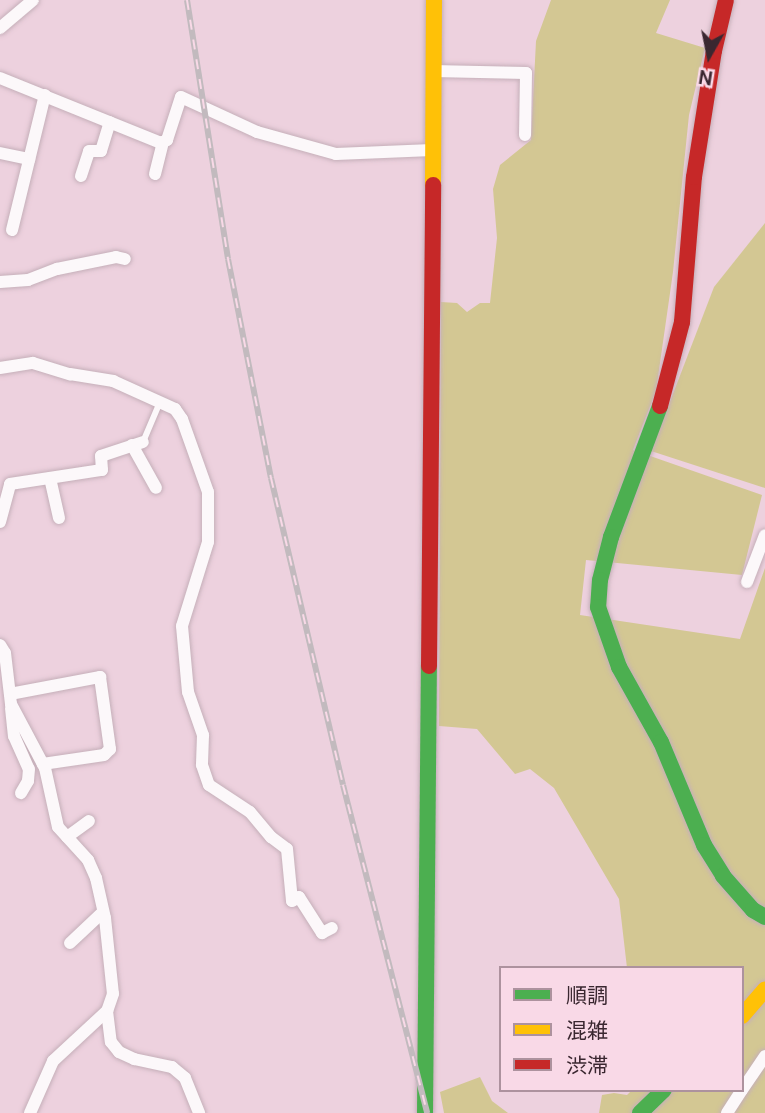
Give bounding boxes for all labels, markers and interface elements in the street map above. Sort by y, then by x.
north arrow [674,21,744,91]
text: N [697,64,714,91]
legend [499,966,744,1092]
text: 順調 [566,982,608,1010]
text: 混雑 [566,1017,608,1045]
text: 渋滞 [566,1052,608,1080]

